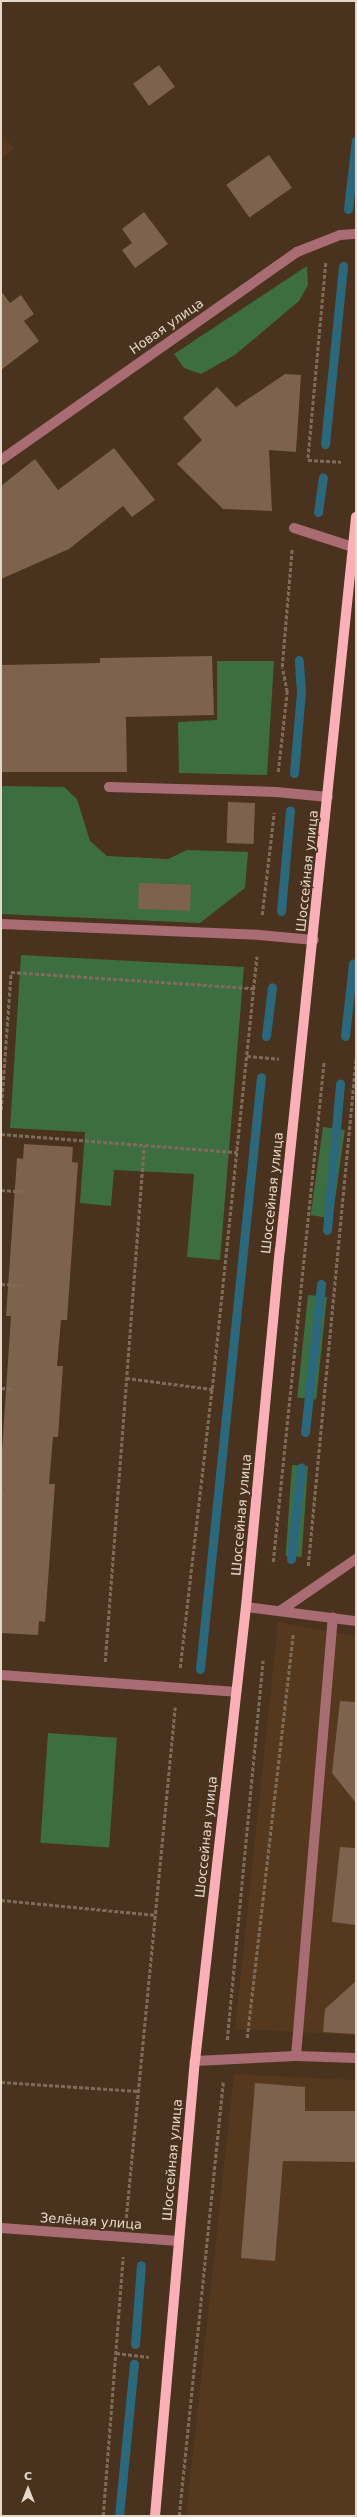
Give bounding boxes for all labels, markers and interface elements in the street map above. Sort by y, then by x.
street label: Новая улица [127,296,207,358]
street label: Шоссейная улица [294,809,322,933]
street label: Шоссейная улица [259,1131,287,1255]
street label: Шоссейная улица [229,1453,255,1577]
street label: Шоссейная улица [193,1775,221,1899]
street label: Шоссейная улица [160,2098,186,2222]
street label: Зелёная улица [39,2211,143,2233]
north arrow [8,2469,48,2509]
text: С [24,2470,32,2483]

